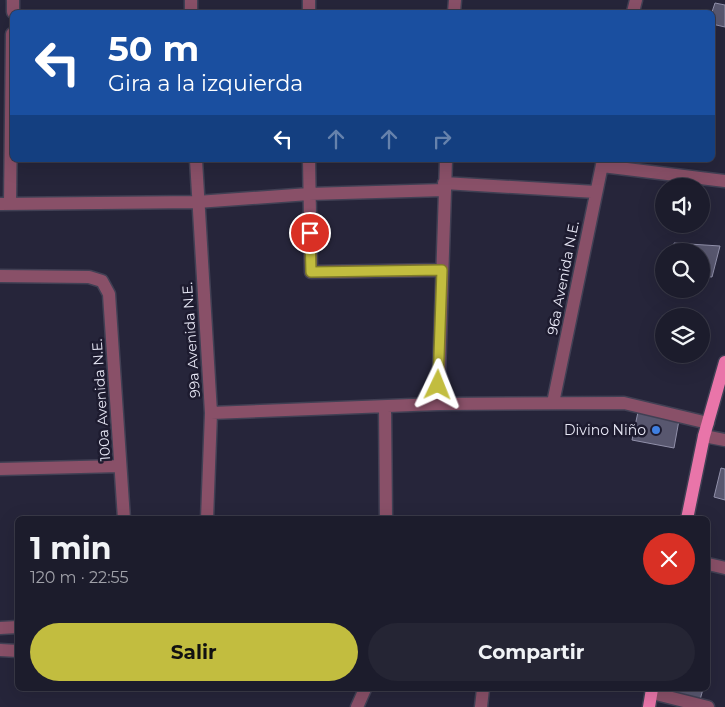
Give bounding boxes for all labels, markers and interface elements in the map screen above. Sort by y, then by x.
text: 50 m [108,27,199,70]
icon: left [25,30,90,95]
text: Gira a la izquierda [108,70,303,97]
icon: left [269,125,297,153]
icon: ahead [322,125,350,153]
icon: ahead [375,125,403,153]
icon: right [428,125,456,153]
map controls [655,178,710,363]
button: sound [655,178,710,233]
pin [289,212,331,254]
icon: arrive [296,219,324,247]
street label: 96a Avenida N.E. [543,219,583,337]
button: search [655,243,710,298]
street label: 99a Avenida N.E. [178,282,204,398]
button: layers [655,308,710,363]
street label: 100a Avenida N.E. [88,338,114,462]
position arrow [411,358,463,410]
place label: Divino Niño [564,421,646,439]
marker: Divino Niño [650,424,662,436]
text: 1 min [30,530,111,567]
button: close [643,533,695,585]
text: 120 m · 22:55 [30,568,129,587]
button: Salir [30,623,358,681]
button: Compartir [368,623,695,681]

